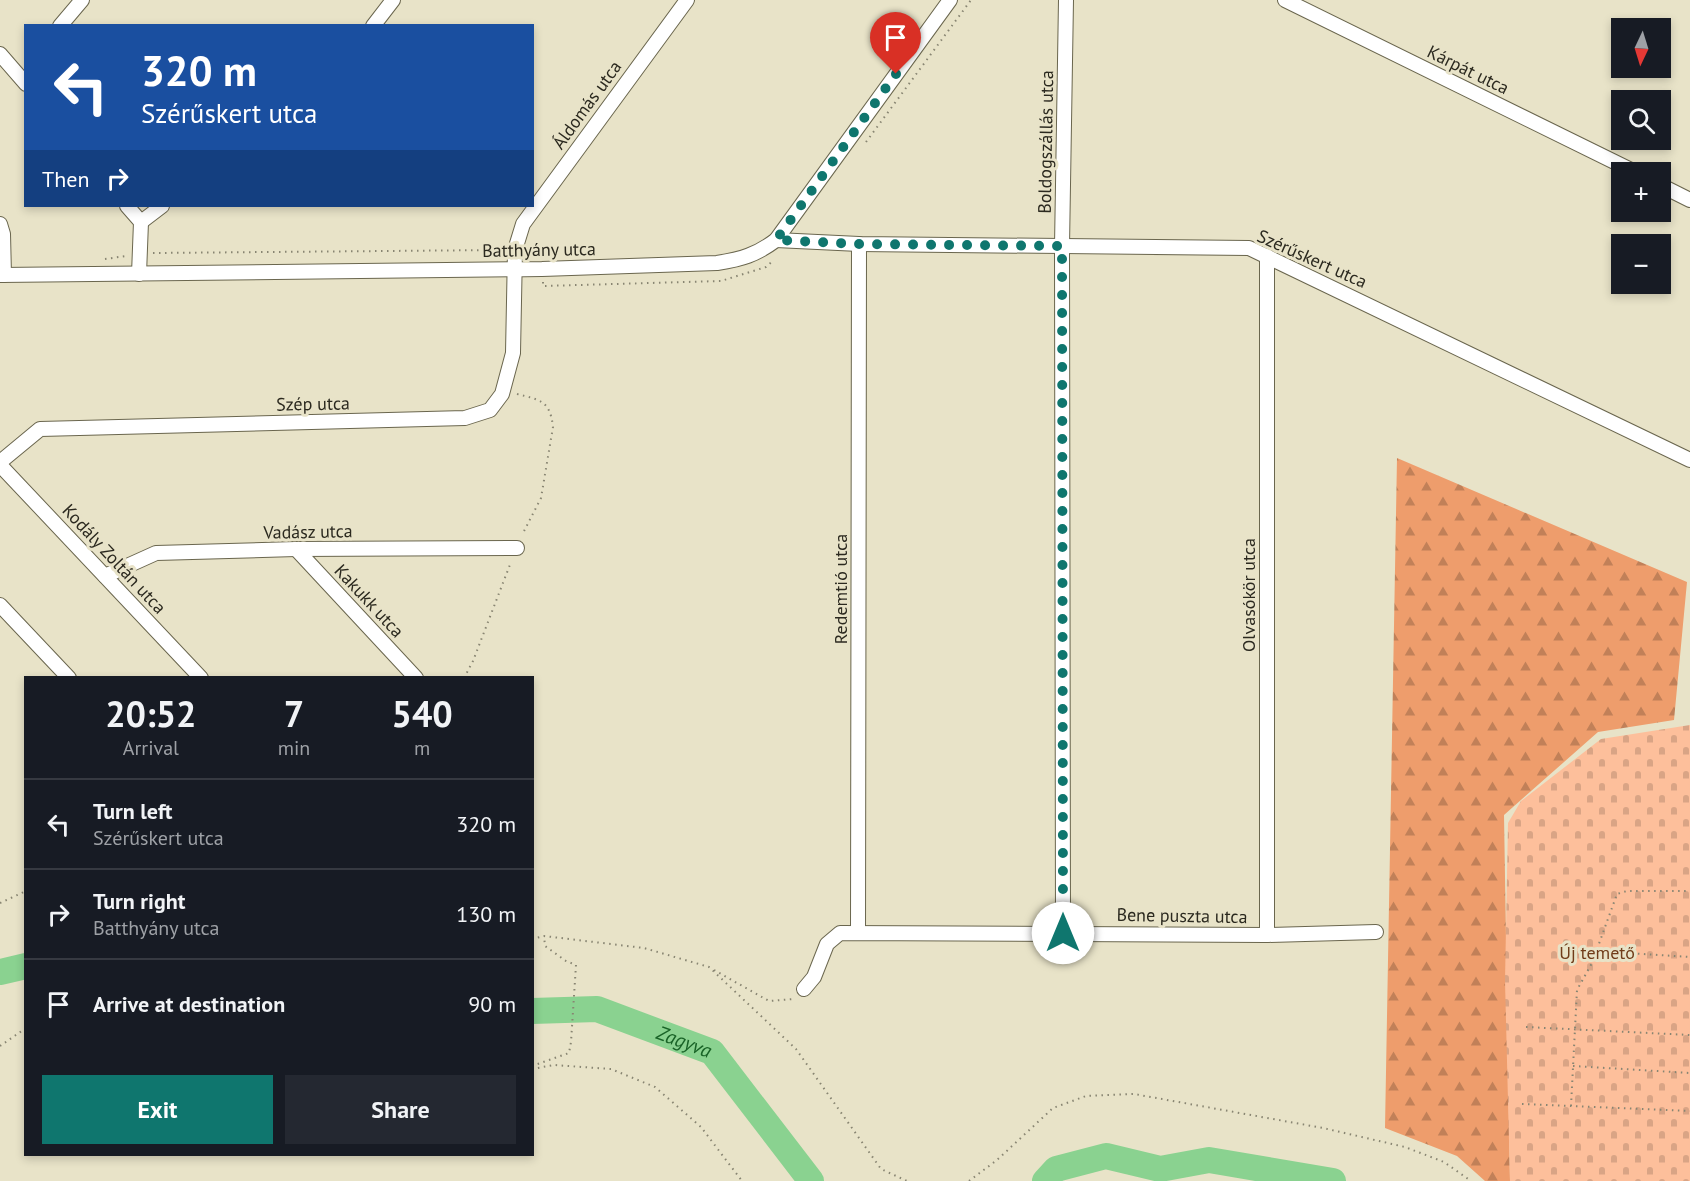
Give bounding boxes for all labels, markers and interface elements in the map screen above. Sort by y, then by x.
pin [870,12,921,74]
north arrow [1611,18,1671,78]
map controls [1611,18,1671,294]
icon: arrive [879,21,912,54]
street label: Kárpát utca [1424,40,1513,99]
text: 320 m [141,43,257,98]
icon: left [42,48,120,126]
street label: Áldomás utca [547,56,626,153]
street label: Boldogszállás utca [1033,70,1058,214]
button: search [1611,90,1671,150]
text: Szérűskert utca [141,96,317,130]
icon: right [101,162,134,195]
button: + [1611,162,1671,222]
text: Then [42,165,89,193]
street label: Szérűskert utca [1254,224,1371,293]
button: − [1611,234,1671,294]
street label: Batthyány utca [482,237,596,262]
street label: Szép utca [276,391,350,416]
street label: Kodály Zoltán utca [58,499,171,618]
street label: Vadász utca [262,519,353,544]
street label: Redemtió utca [829,534,852,644]
street label: Olvasókör utca [1237,538,1260,652]
street label: Kakukk utca [330,559,409,642]
text: 20:52 [105,690,197,737]
text: 7 [284,690,304,737]
text: 540 [392,690,453,737]
text: Arrival [123,735,179,761]
text: min [278,735,310,761]
text: m [414,735,430,761]
text: Turn left [93,797,173,825]
icon: left [42,808,75,841]
text: 320 m [456,810,516,838]
text: Szérűskert utca [93,825,224,851]
text: Turn right [93,887,185,915]
icon: right [42,898,75,931]
text: 130 m [456,900,516,928]
position arrow [1031,901,1095,965]
street label: Bene puszta utca [1116,903,1248,928]
text: Batthyány utca [93,915,220,941]
park label: Új temető [1559,941,1635,964]
icon: arrive [42,988,75,1021]
text: Arrive at destination [93,990,285,1018]
text: 90 m [468,990,516,1018]
water label: Zagyva [652,1019,716,1064]
button: Exit [42,1075,273,1144]
button: Share [285,1075,516,1144]

